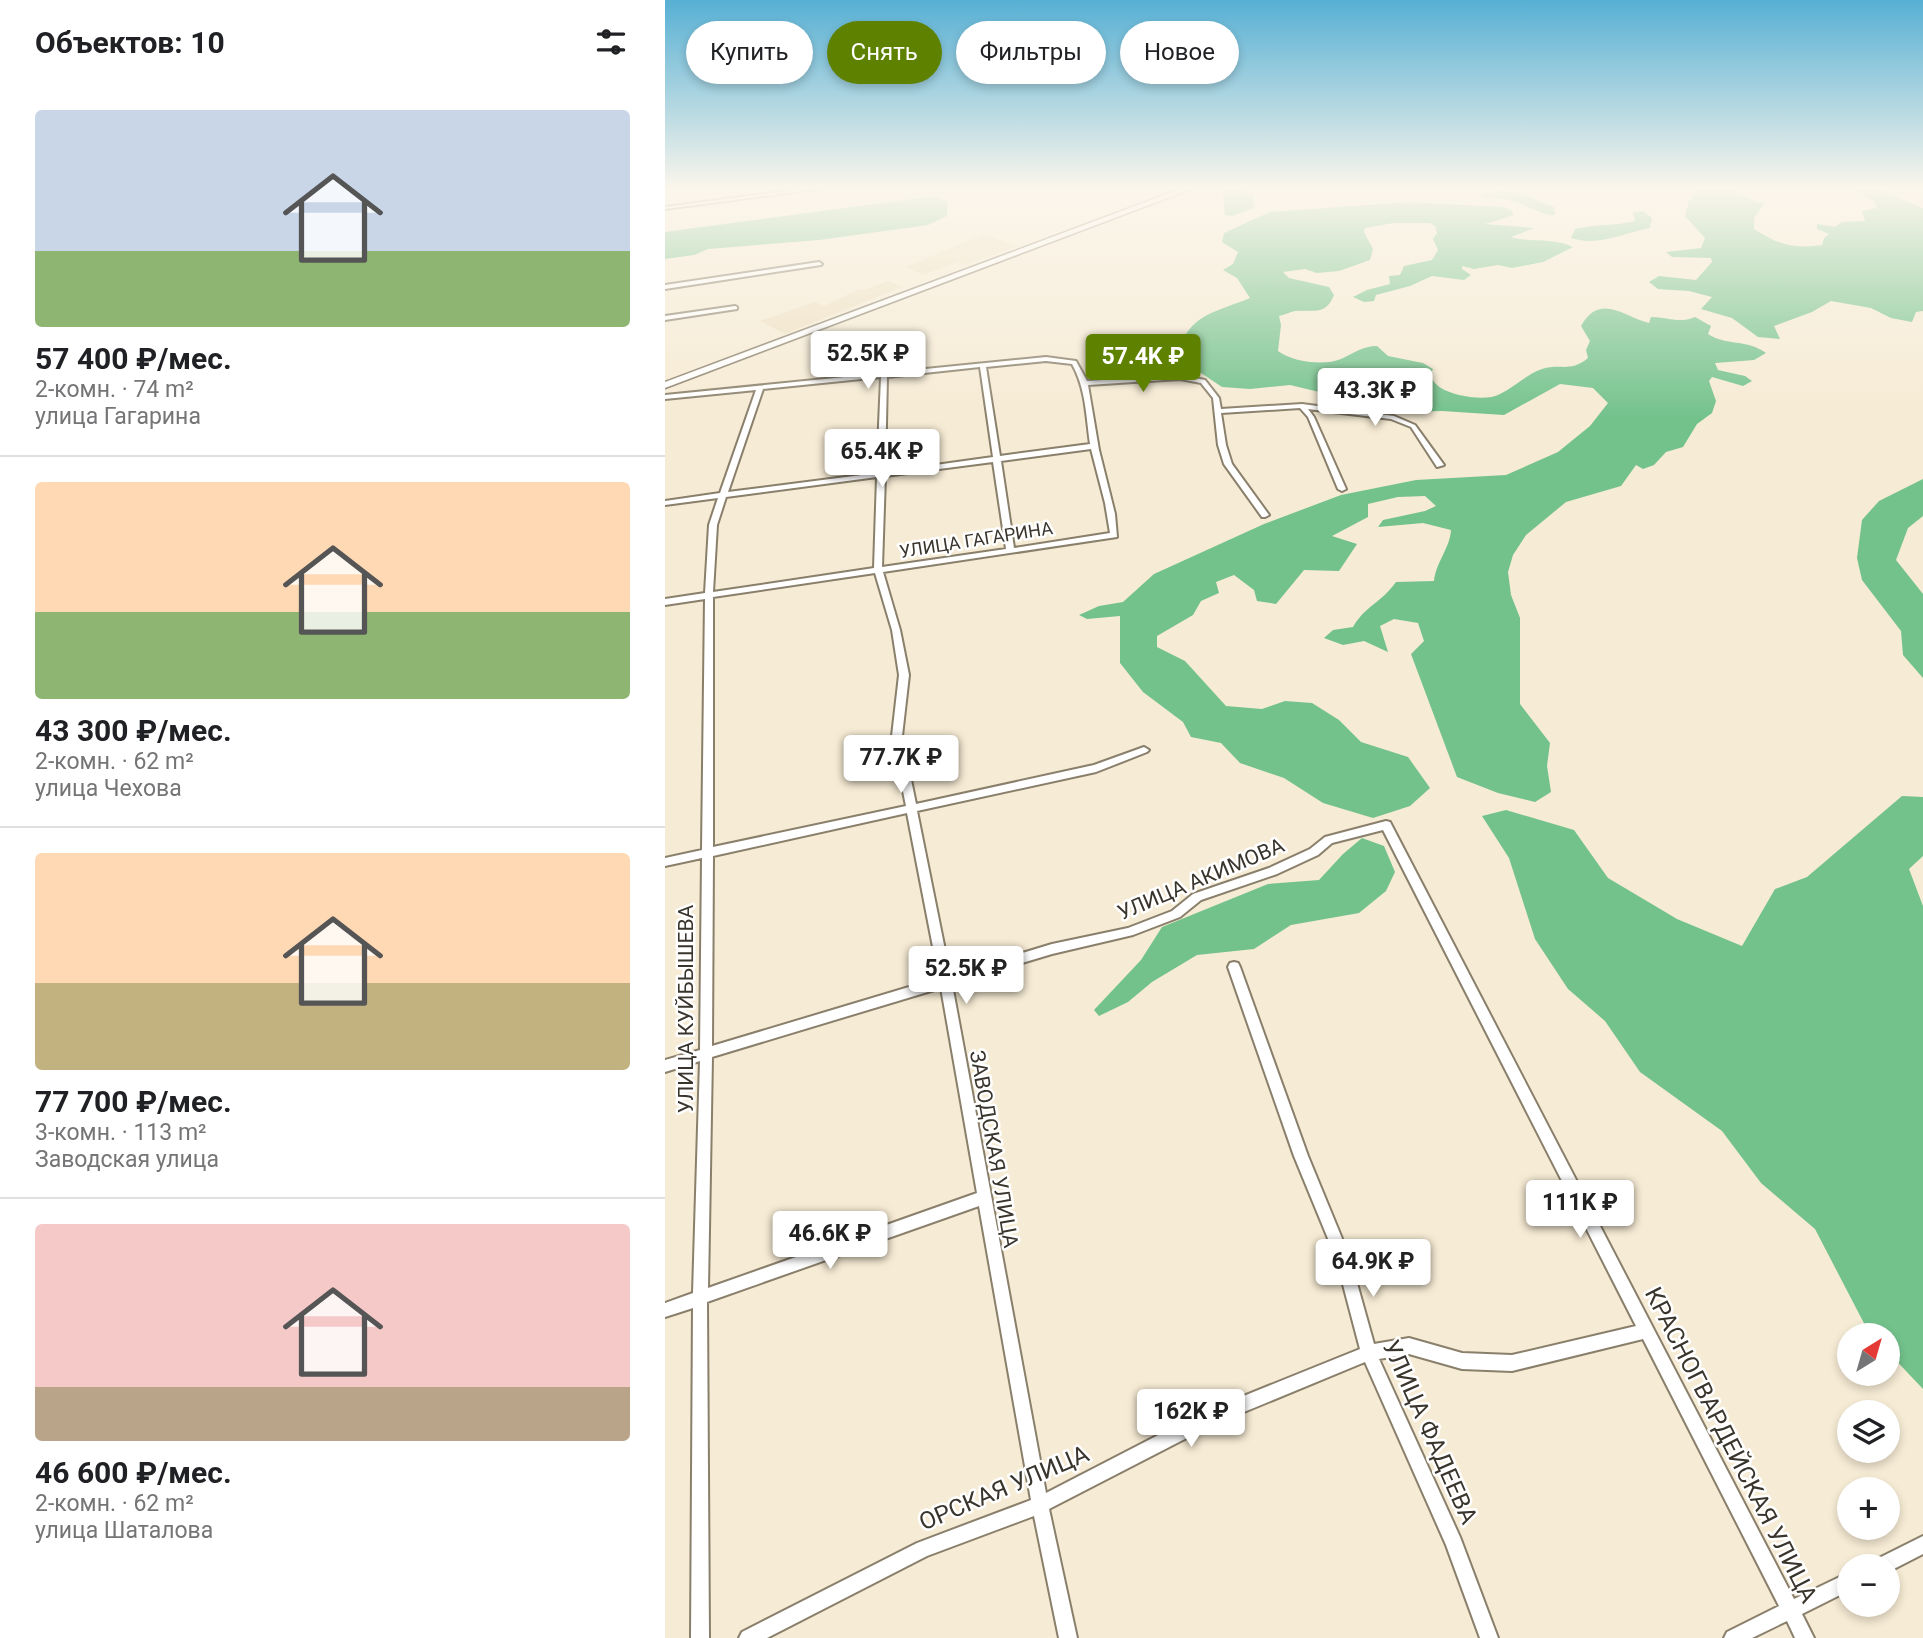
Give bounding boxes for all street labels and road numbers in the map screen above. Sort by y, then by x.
street label: УЛИЦА ГАГАРИНА [898,517,1054,562]
street label: УЛИЦА АКИМОВА [1114,833,1288,925]
street label: УЛИЦА КУЙБЫШЕВА [674,904,698,1113]
street label: ЗАВОДСКАЯ УЛИЦА [965,1048,1023,1250]
street label: КРАСНОГВАРДЕЙСКАЯ УЛИЦА [1639,1282,1823,1608]
street label: УЛИЦА ФАДЕЕВА [1377,1336,1483,1529]
street label: ОРСКАЯ УЛИЦА [915,1440,1093,1536]

